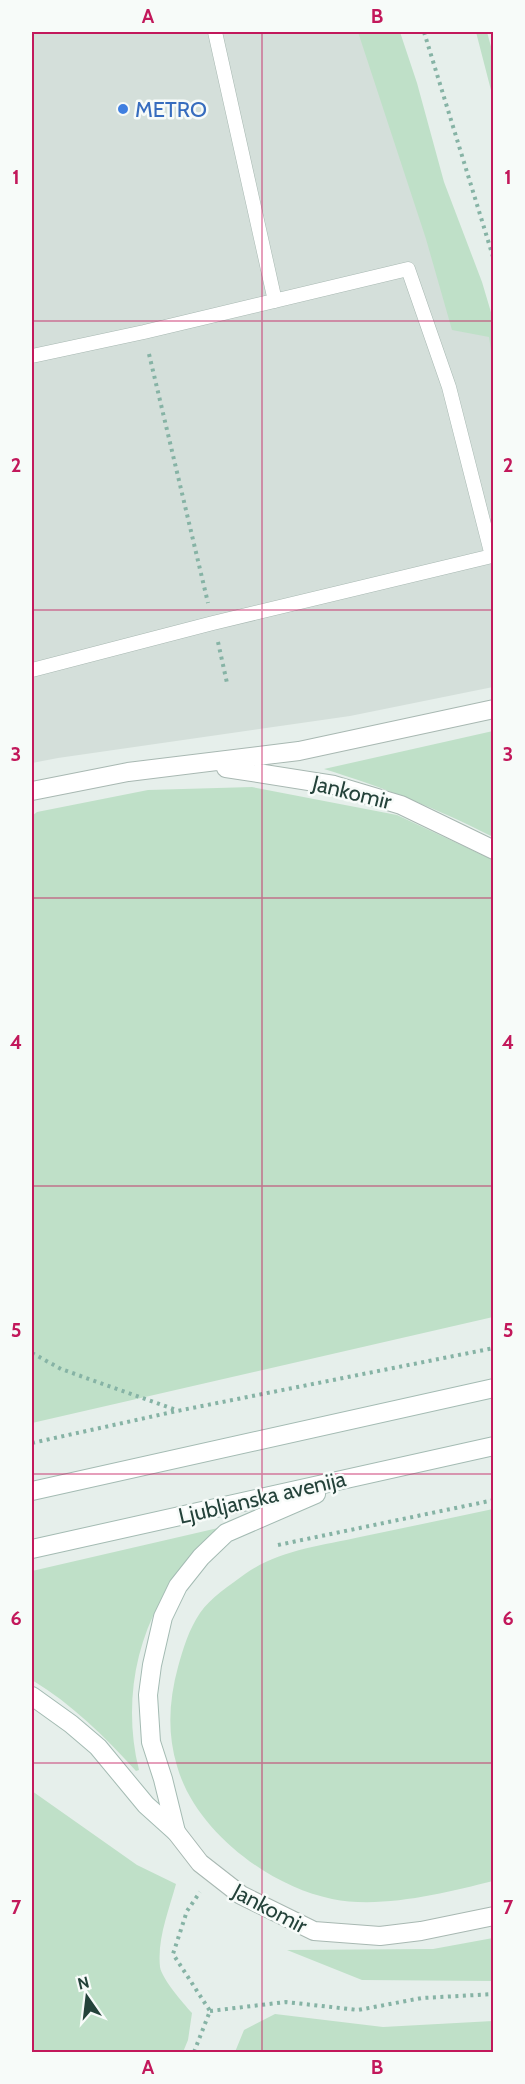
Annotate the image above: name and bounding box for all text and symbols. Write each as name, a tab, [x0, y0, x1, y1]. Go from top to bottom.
text: A	[142, 4, 155, 28]
text: B	[371, 4, 383, 28]
place label: METRO	[135, 96, 207, 123]
marker: METRO	[116, 102, 130, 116]
text: 1	[12, 165, 20, 189]
text: 1	[504, 165, 512, 189]
text: 2	[11, 453, 21, 477]
text: 2	[503, 453, 513, 477]
text: 3	[11, 742, 21, 766]
text: 3	[503, 742, 513, 766]
street label: Jankomir	[309, 769, 394, 815]
text: 4	[10, 1030, 22, 1054]
text: 4	[502, 1030, 514, 1054]
text: 5	[11, 1318, 21, 1342]
text: 5	[503, 1318, 513, 1342]
street label: Ljubljanska avenija	[176, 1465, 349, 1530]
text: 6	[10, 1606, 22, 1630]
text: 6	[502, 1606, 514, 1630]
street label: Jankomir	[227, 1877, 312, 1939]
text: 7	[11, 1895, 22, 1919]
text: 7	[503, 1895, 514, 1919]
north arrow	[57, 1967, 117, 2027]
text: N	[76, 1972, 91, 1994]
text: A	[142, 2055, 155, 2079]
text: B	[371, 2055, 383, 2079]

